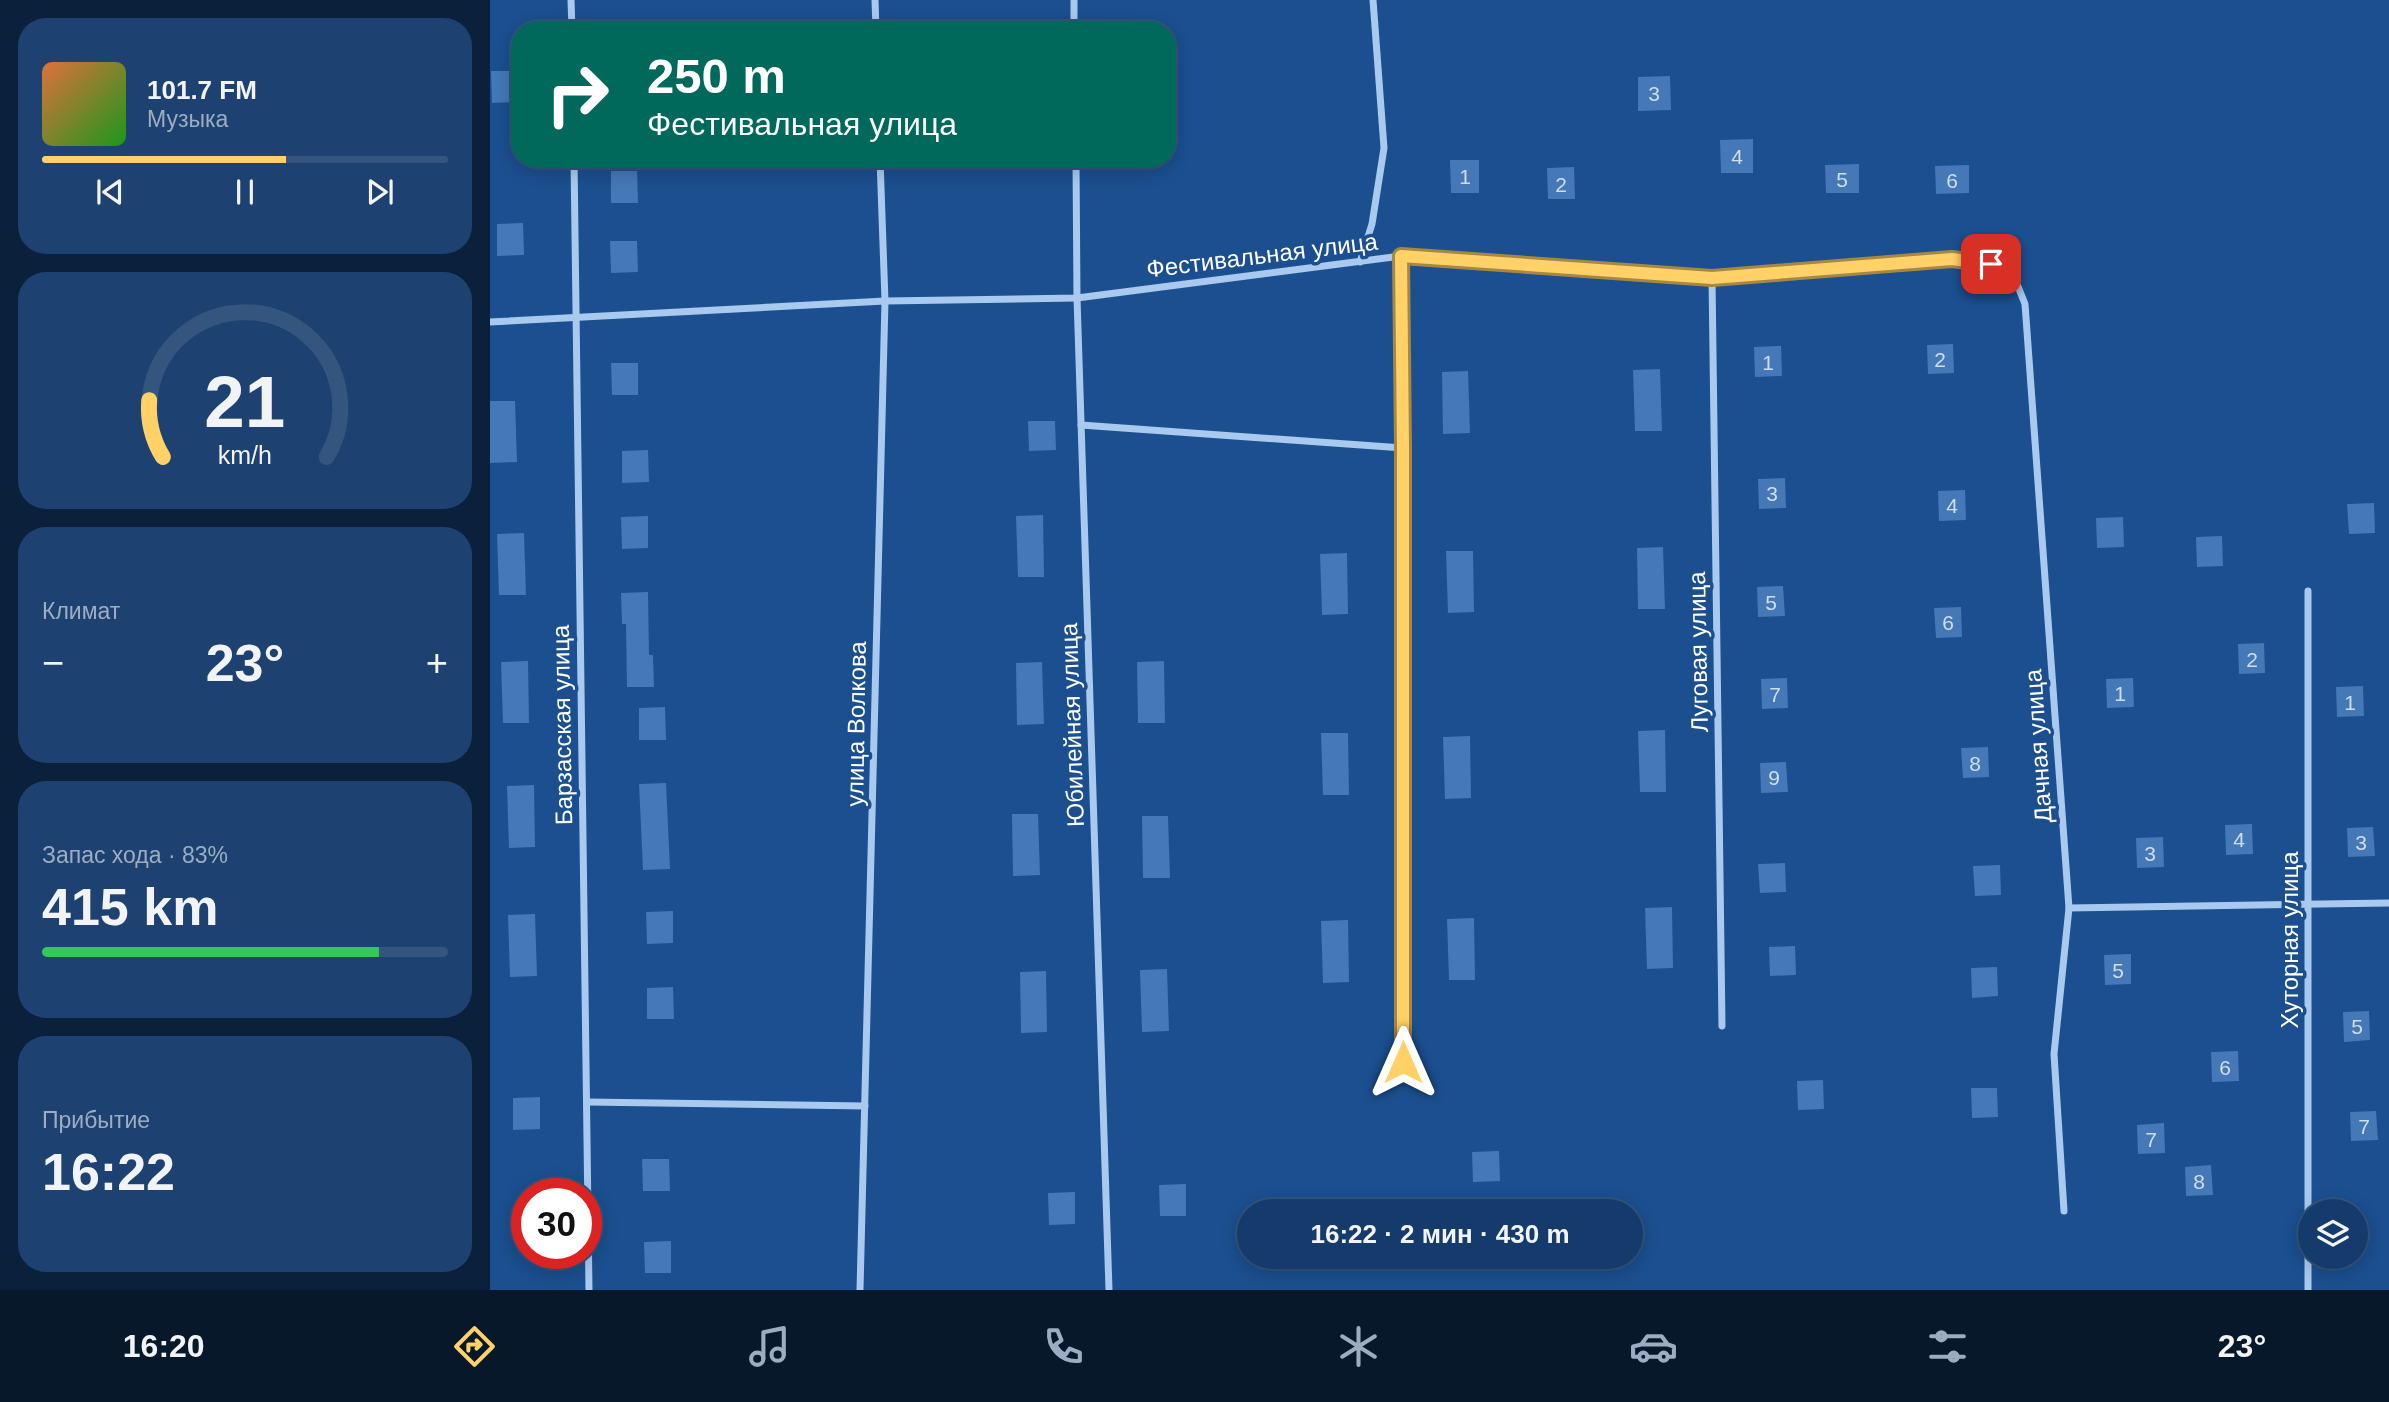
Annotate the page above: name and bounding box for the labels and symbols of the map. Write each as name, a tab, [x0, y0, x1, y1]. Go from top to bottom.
house number: 3	[1648, 82, 1660, 105]
house number: 4	[1731, 145, 1743, 168]
house number: 1	[1459, 165, 1471, 188]
house number: 5	[1836, 168, 1848, 191]
house number: 6	[1946, 169, 1958, 192]
house number: 2	[1555, 173, 1567, 196]
street label: Фестивальная улица	[1145, 227, 1380, 283]
pin	[1961, 234, 2021, 294]
house number: 2	[1934, 348, 1946, 371]
house number: 1	[1762, 351, 1774, 374]
house number: 3	[1766, 482, 1778, 505]
house number: 4	[1946, 494, 1958, 517]
street label: Луговая улица	[1683, 571, 1713, 733]
house number: 5	[1765, 591, 1777, 614]
house number: 6	[1942, 611, 1954, 634]
street label: Юбилейная улица	[1055, 622, 1089, 828]
street label: Барзасская улица	[547, 624, 577, 825]
street label: улица Волкова	[841, 640, 871, 807]
house number: 2	[2246, 648, 2258, 671]
street label: Дачная улица	[2019, 668, 2057, 824]
house number: 1	[2114, 682, 2126, 705]
house number: 7	[1769, 683, 1781, 706]
house number: 1	[2344, 691, 2356, 714]
house number: 8	[1969, 752, 1981, 775]
house number: 9	[1768, 766, 1780, 789]
house number: 4	[2233, 828, 2245, 851]
house number: 3	[2355, 831, 2367, 854]
house number: 3	[2144, 842, 2156, 865]
street label: Хуторная улица	[2276, 851, 2303, 1029]
house number: 5	[2112, 959, 2124, 982]
house number: 5	[2351, 1015, 2363, 1038]
position arrow	[1366, 1025, 1440, 1099]
house number: 6	[2219, 1056, 2231, 1079]
house number: 7	[2358, 1115, 2370, 1138]
house number: 7	[2145, 1128, 2157, 1151]
house number: 8	[2193, 1170, 2205, 1193]
speed limit sign: 30	[511, 1178, 602, 1269]

